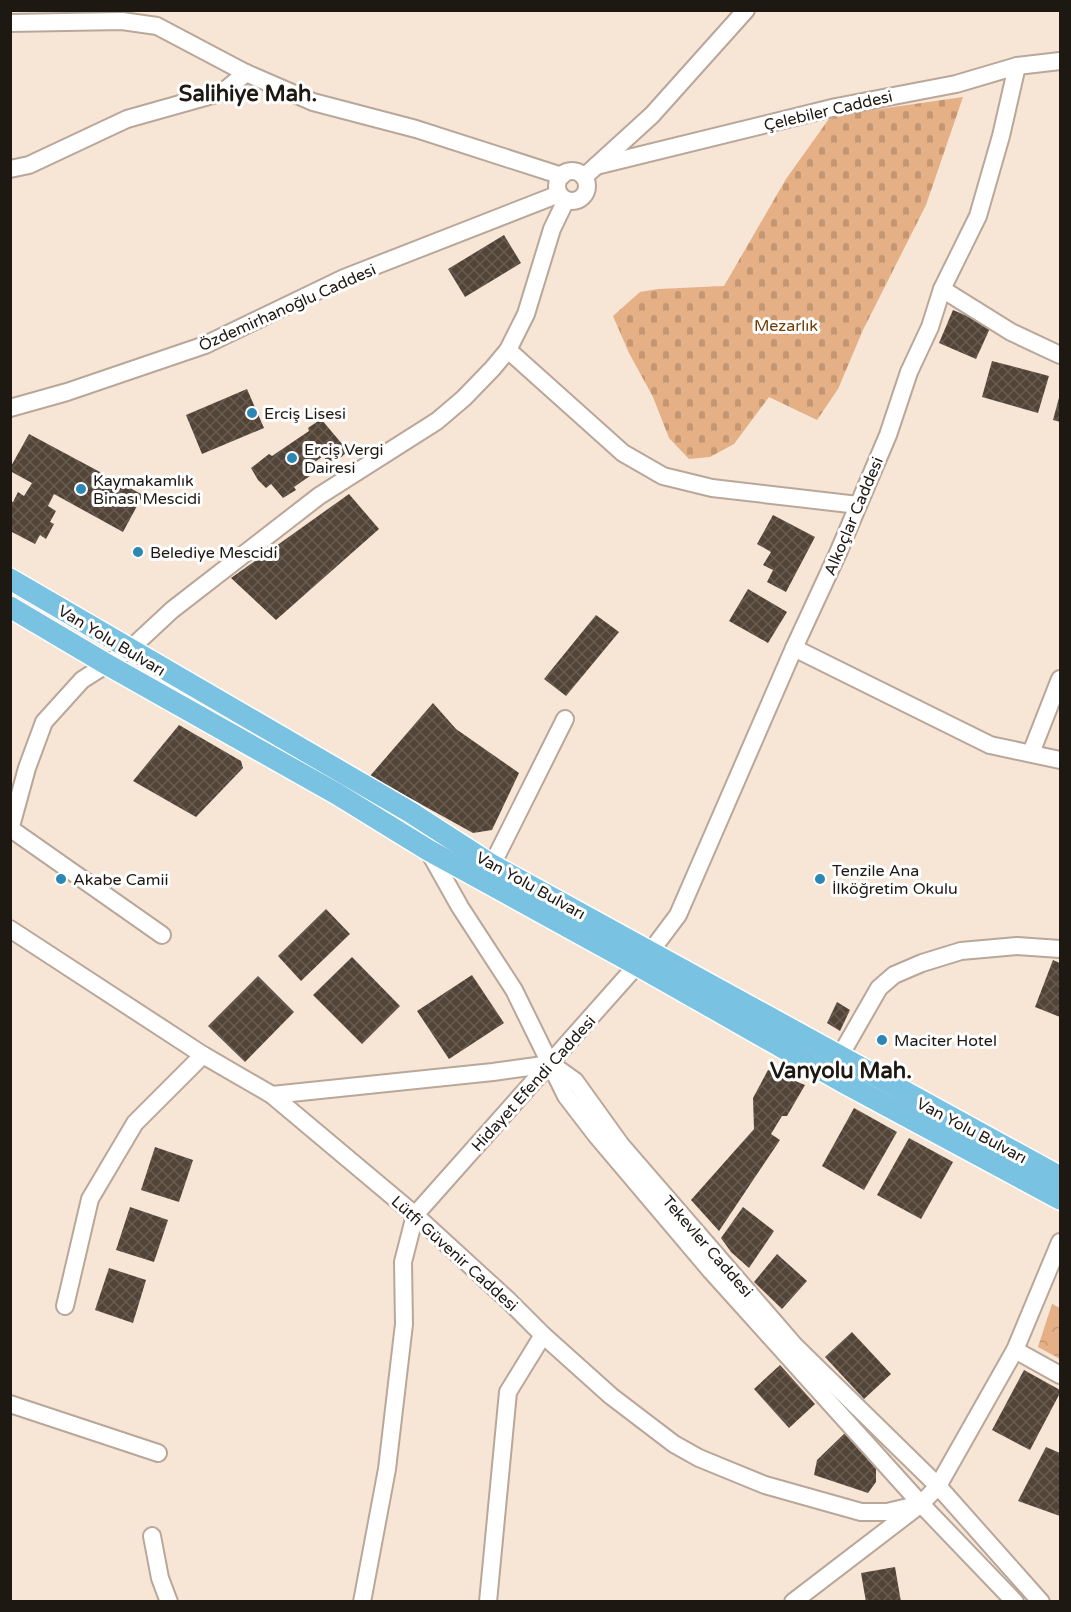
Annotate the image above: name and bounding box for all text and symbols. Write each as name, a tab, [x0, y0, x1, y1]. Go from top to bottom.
district label: Salihiye Mah.	[179, 81, 317, 107]
street label: Çelebiler Caddesi	[762, 86, 894, 135]
street label: Özdemirhanoğlu Caddesi	[196, 260, 379, 356]
park label: Mezarlık	[754, 316, 818, 336]
place label: Erciş Lisesi	[264, 404, 346, 424]
marker: Erciş Lisesi	[245, 406, 259, 420]
place label: Erciş Vergi Dairesi	[304, 440, 384, 478]
marker: Erciş Vergi Dairesi	[285, 451, 299, 465]
street label: Alkoçlar Caddesi	[820, 454, 888, 579]
place label: Kaymakamlık Binası Mescidi	[93, 471, 201, 509]
marker: Kaymakamlık Binası Mescidi	[74, 482, 88, 496]
place label: Belediye Mescidi	[150, 543, 277, 563]
marker: Belediye Mescidi	[131, 545, 145, 559]
street label: Van Yolu Bulvarı	[54, 601, 169, 681]
street label: Van Yolu Bulvarı	[472, 848, 589, 924]
place label: Tenzile Ana İlköğretim Okulu	[832, 861, 958, 899]
place label: Akabe Camii	[73, 870, 168, 890]
marker: Akabe Camii	[54, 872, 68, 886]
marker: Tenzile Ana İlköğretim Okulu	[813, 872, 827, 886]
street label: Hidayet Efendi Caddesi	[467, 1011, 600, 1156]
place label: Maciter Hotel	[894, 1031, 997, 1051]
marker: Maciter Hotel	[875, 1033, 889, 1047]
district label: Vanyolu Mah.	[770, 1058, 912, 1084]
street label: Van Yolu Bulvarı	[913, 1093, 1030, 1168]
street label: Lütfi Güvenir Caddesi	[387, 1192, 522, 1316]
street label: Tekevler Caddesi	[658, 1192, 757, 1302]

